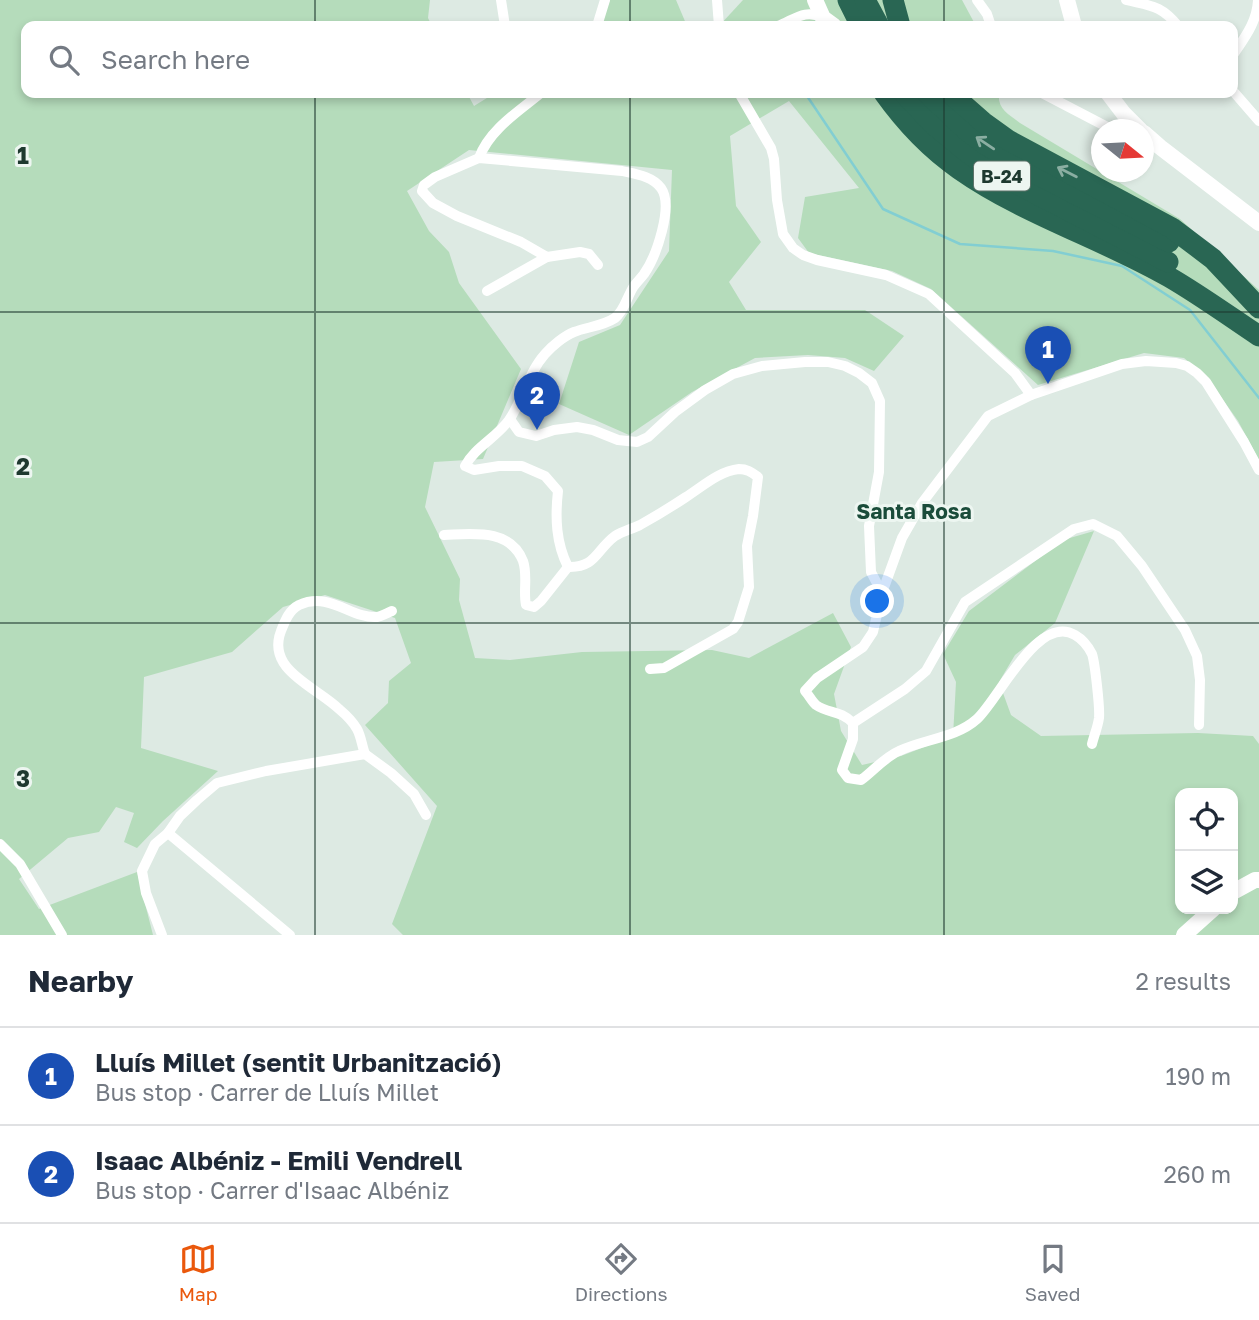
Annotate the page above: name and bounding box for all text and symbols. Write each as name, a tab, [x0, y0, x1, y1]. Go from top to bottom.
search box	[21, 21, 1238, 98]
icon: search	[45, 41, 83, 79]
text: Search here	[101, 44, 250, 75]
north arrow	[1091, 119, 1154, 182]
one-way arrow	[976, 136, 995, 150]
text: 1	[17, 141, 29, 169]
road number: B-24	[974, 162, 1030, 190]
one-way arrow	[1057, 165, 1078, 178]
pin: 1	[1025, 326, 1071, 384]
pin: 2	[514, 372, 560, 430]
text: 2	[16, 452, 30, 480]
district label: Santa Rosa	[856, 498, 972, 524]
your location	[860, 584, 894, 618]
text: 3	[16, 764, 30, 792]
map controls	[1175, 788, 1238, 914]
button: locate	[1175, 788, 1238, 851]
button: layers	[1175, 851, 1238, 914]
text: Nearby	[28, 963, 133, 999]
text: 2 results	[1135, 967, 1231, 995]
text: Lluís Millet (sentit Urbanització)	[95, 1047, 502, 1078]
text: 1	[45, 1062, 57, 1090]
text: 190 m	[1166, 1062, 1231, 1090]
text: Bus stop · Carrer de Lluís Millet	[95, 1078, 439, 1106]
text: Isaac Albéniz - Emili Vendrell	[95, 1145, 462, 1176]
text: 2	[44, 1160, 58, 1188]
text: 260 m	[1163, 1160, 1231, 1188]
text: Bus stop · Carrer d'Isaac Albéniz	[95, 1176, 449, 1204]
tab: Map	[179, 1240, 217, 1305]
tab: Directions	[575, 1240, 668, 1305]
tab: Saved	[1025, 1240, 1080, 1305]

